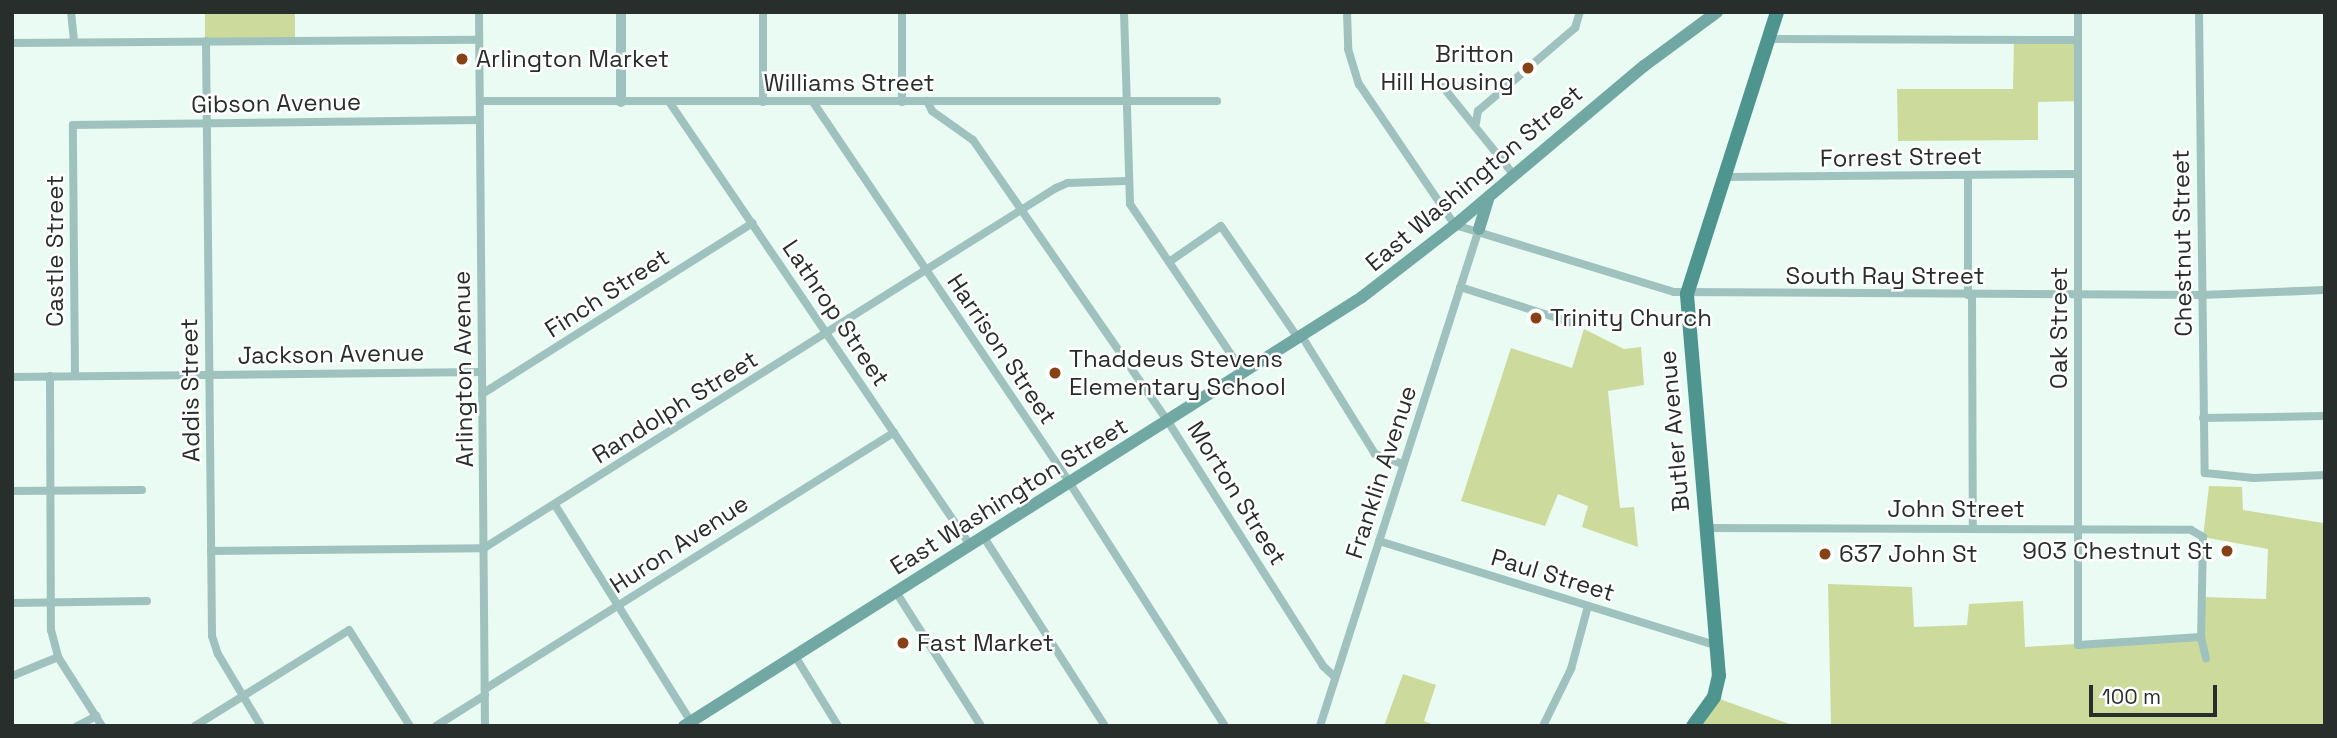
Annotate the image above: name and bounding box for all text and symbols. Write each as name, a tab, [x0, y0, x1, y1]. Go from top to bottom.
place label: Britton Hill Housing	[1381, 40, 1514, 96]
place label: Arlington Market	[476, 45, 669, 73]
marker: Arlington Market	[454, 51, 470, 67]
marker: Britton Hill Housing	[1520, 60, 1536, 76]
street label: Williams Street	[763, 69, 935, 97]
street label: East Washington Street	[1360, 79, 1588, 277]
street label: Gibson Avenue	[191, 87, 361, 119]
street label: Forrest Street	[1820, 141, 1982, 173]
street label: Chestnut Street	[2166, 149, 2198, 337]
street label: Castle Street	[41, 175, 69, 327]
street label: Lathrop Street	[776, 234, 896, 392]
street label: Finch Street	[540, 242, 674, 344]
street label: South Ray Street	[1785, 262, 1985, 290]
street label: Oak Street	[2045, 267, 2073, 389]
street label: Harrison Street	[941, 268, 1063, 430]
street label: Arlington Avenue	[447, 270, 479, 468]
place label: Trinity Church	[1550, 304, 1712, 332]
marker: Trinity Church	[1528, 310, 1544, 326]
street label: Addis Street	[174, 318, 206, 462]
street label: Jackson Avenue	[237, 338, 425, 370]
street label: Randolph Street	[587, 345, 763, 469]
place label: Thaddeus Stevens Elementary School	[1069, 345, 1286, 401]
street label: Butler Avenue	[1653, 349, 1695, 513]
marker: Thaddeus Stevens Elementary School	[1047, 365, 1063, 381]
street label: Franklin Avenue	[1339, 382, 1423, 562]
street label: East Washington Street	[885, 411, 1133, 581]
street label: Morton Street	[1181, 416, 1293, 570]
street label: Huron Avenue	[604, 488, 754, 600]
street label: John Street	[1887, 495, 2025, 523]
place label: 903 Chestnut St	[2022, 537, 2213, 565]
place label: 637 John St	[1839, 540, 1978, 568]
street label: Paul Street	[1488, 543, 1618, 607]
marker: 903 Chestnut St	[2219, 543, 2235, 559]
marker: 637 John St	[1817, 546, 1833, 562]
place label: Fast Market	[917, 629, 1054, 657]
marker: Fast Market	[895, 635, 911, 651]
scale bar	[2092, 672, 2220, 716]
text: 100 m	[2102, 683, 2161, 710]

